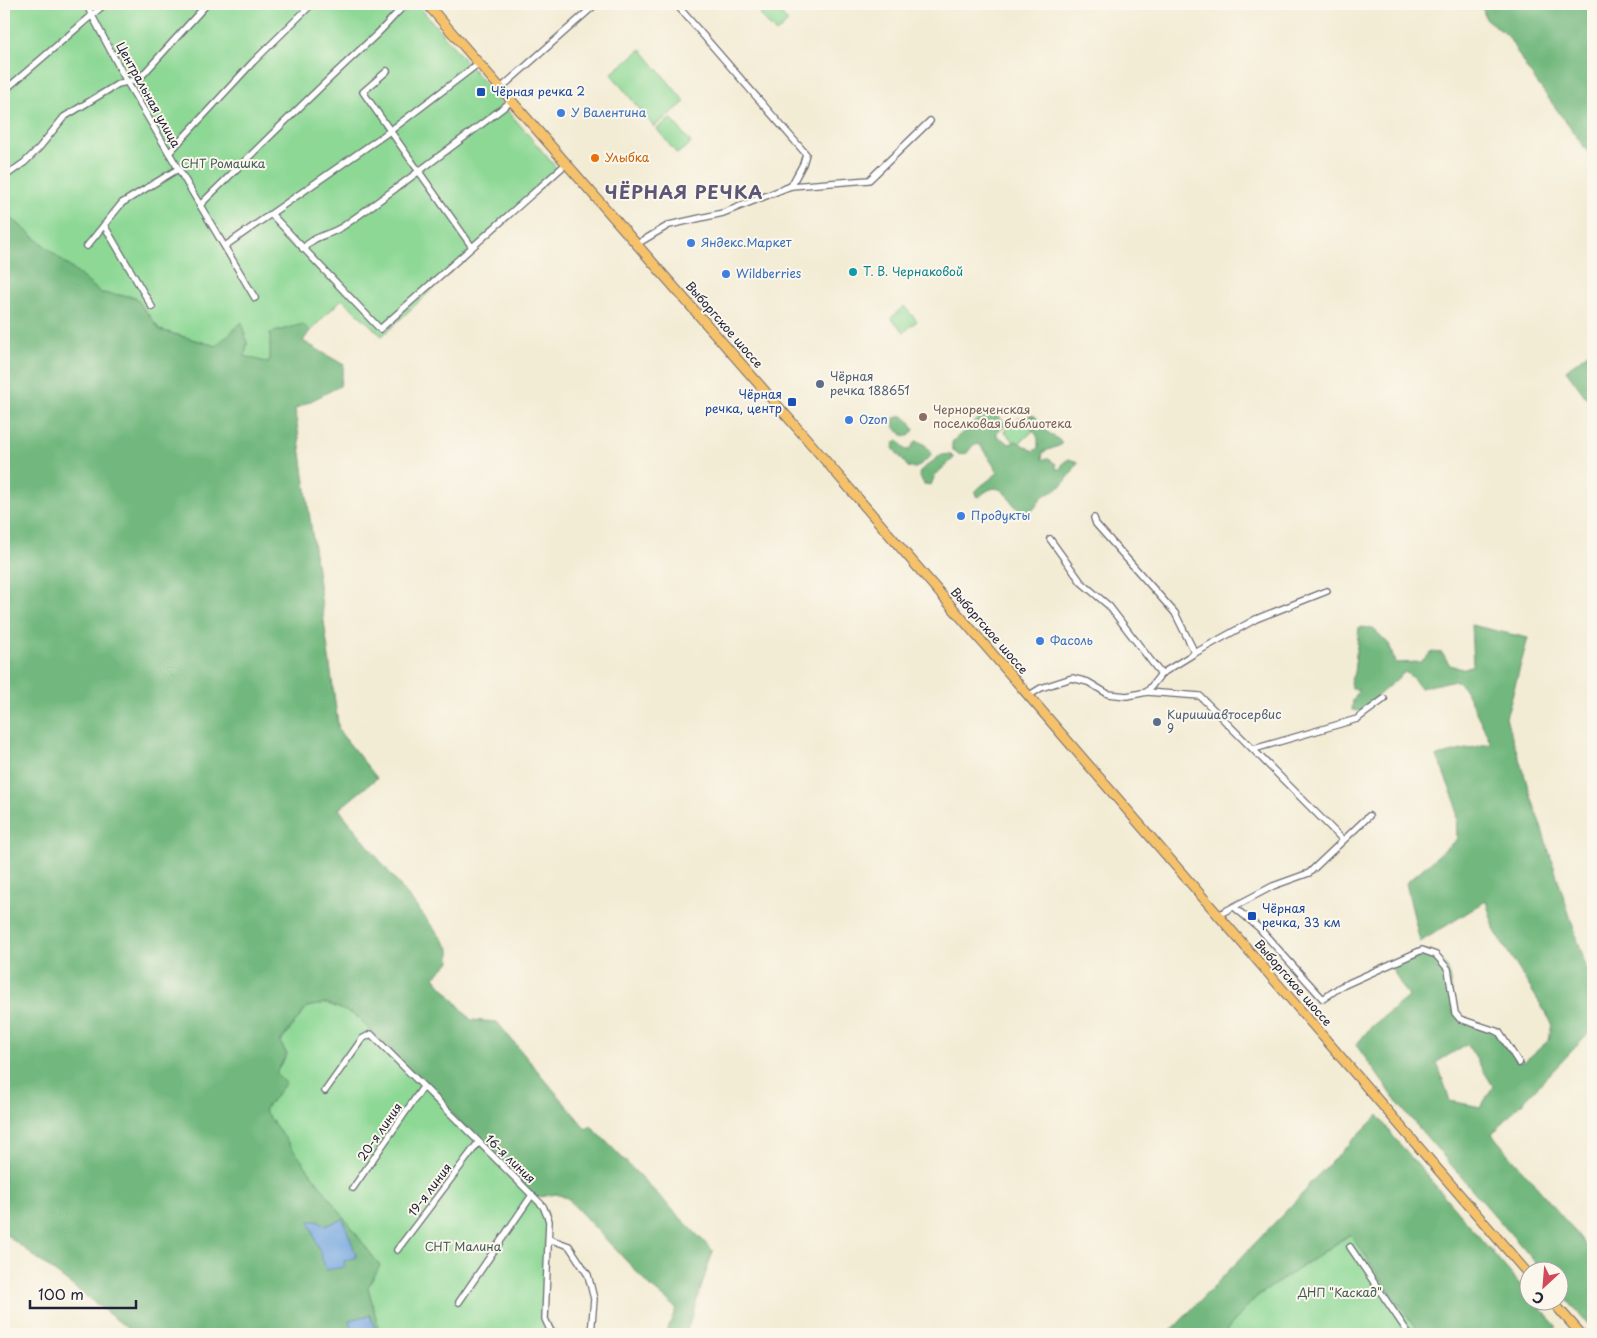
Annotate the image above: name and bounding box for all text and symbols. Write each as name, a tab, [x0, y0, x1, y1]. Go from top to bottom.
street label: Центральная улица	[112, 38, 186, 151]
place label: Чёрная речка 2	[491, 82, 585, 100]
marker: Чёрная речка 2	[475, 86, 487, 98]
place label: У Валентина	[571, 103, 647, 121]
marker: У Валентина	[555, 107, 567, 119]
place label: Улыбка	[605, 148, 650, 166]
marker: Улыбка	[589, 152, 601, 164]
park label: СНТ Ромашка	[181, 154, 266, 172]
district label: ЧЁРНАЯ РЕЧКА	[604, 178, 764, 205]
place label: Яндекс.Маркет	[701, 233, 792, 251]
marker: Яндекс.Маркет	[685, 237, 697, 249]
place label: Т. В. Чернаковой	[863, 262, 963, 280]
place label: Wildberries	[736, 264, 802, 282]
marker: Т. В. Чернаковой	[847, 266, 859, 278]
marker: Wildberries	[720, 268, 732, 280]
street label: Выборгское шоссе	[682, 277, 768, 372]
place label: Чёрная речка 188651	[830, 367, 910, 399]
marker: Чёрная речка 188651	[814, 378, 826, 390]
place label: Чёрная речка, центр	[705, 385, 782, 417]
marker: Чёрная речка, центр	[786, 396, 798, 408]
place label: Чернореченская поселковая библиотека	[933, 400, 1072, 432]
place label: Ozon	[859, 410, 888, 428]
marker: Чернореченская поселковая библиотека	[917, 411, 929, 423]
marker: Ozon	[843, 414, 855, 426]
place label: Продукты	[971, 506, 1030, 524]
marker: Продукты	[955, 510, 967, 522]
street label: Выборгское шоссе	[947, 583, 1033, 678]
place label: Фасоль	[1050, 631, 1093, 649]
marker: Фасоль	[1034, 635, 1046, 647]
place label: Киришиавтосервис 9	[1167, 705, 1281, 737]
marker: Киришиавтосервис 9	[1151, 716, 1163, 728]
place label: Чёрная речка, 33 км	[1262, 899, 1341, 931]
marker: Чёрная речка, 33 км	[1246, 910, 1258, 922]
street label: Выборгское шоссе	[1251, 935, 1337, 1030]
street label: 20-я линия	[352, 1099, 406, 1164]
street label: 16-я линия	[481, 1130, 540, 1187]
street label: 19-я линия	[403, 1159, 455, 1220]
park label: СНТ Малина	[425, 1237, 502, 1255]
north arrow	[1520, 1260, 1570, 1310]
scale bar	[30, 1278, 136, 1310]
text: 100 m	[38, 1282, 84, 1305]
park label: ДНП "Каскад"	[1297, 1283, 1382, 1301]
text: С	[1529, 1286, 1547, 1310]

